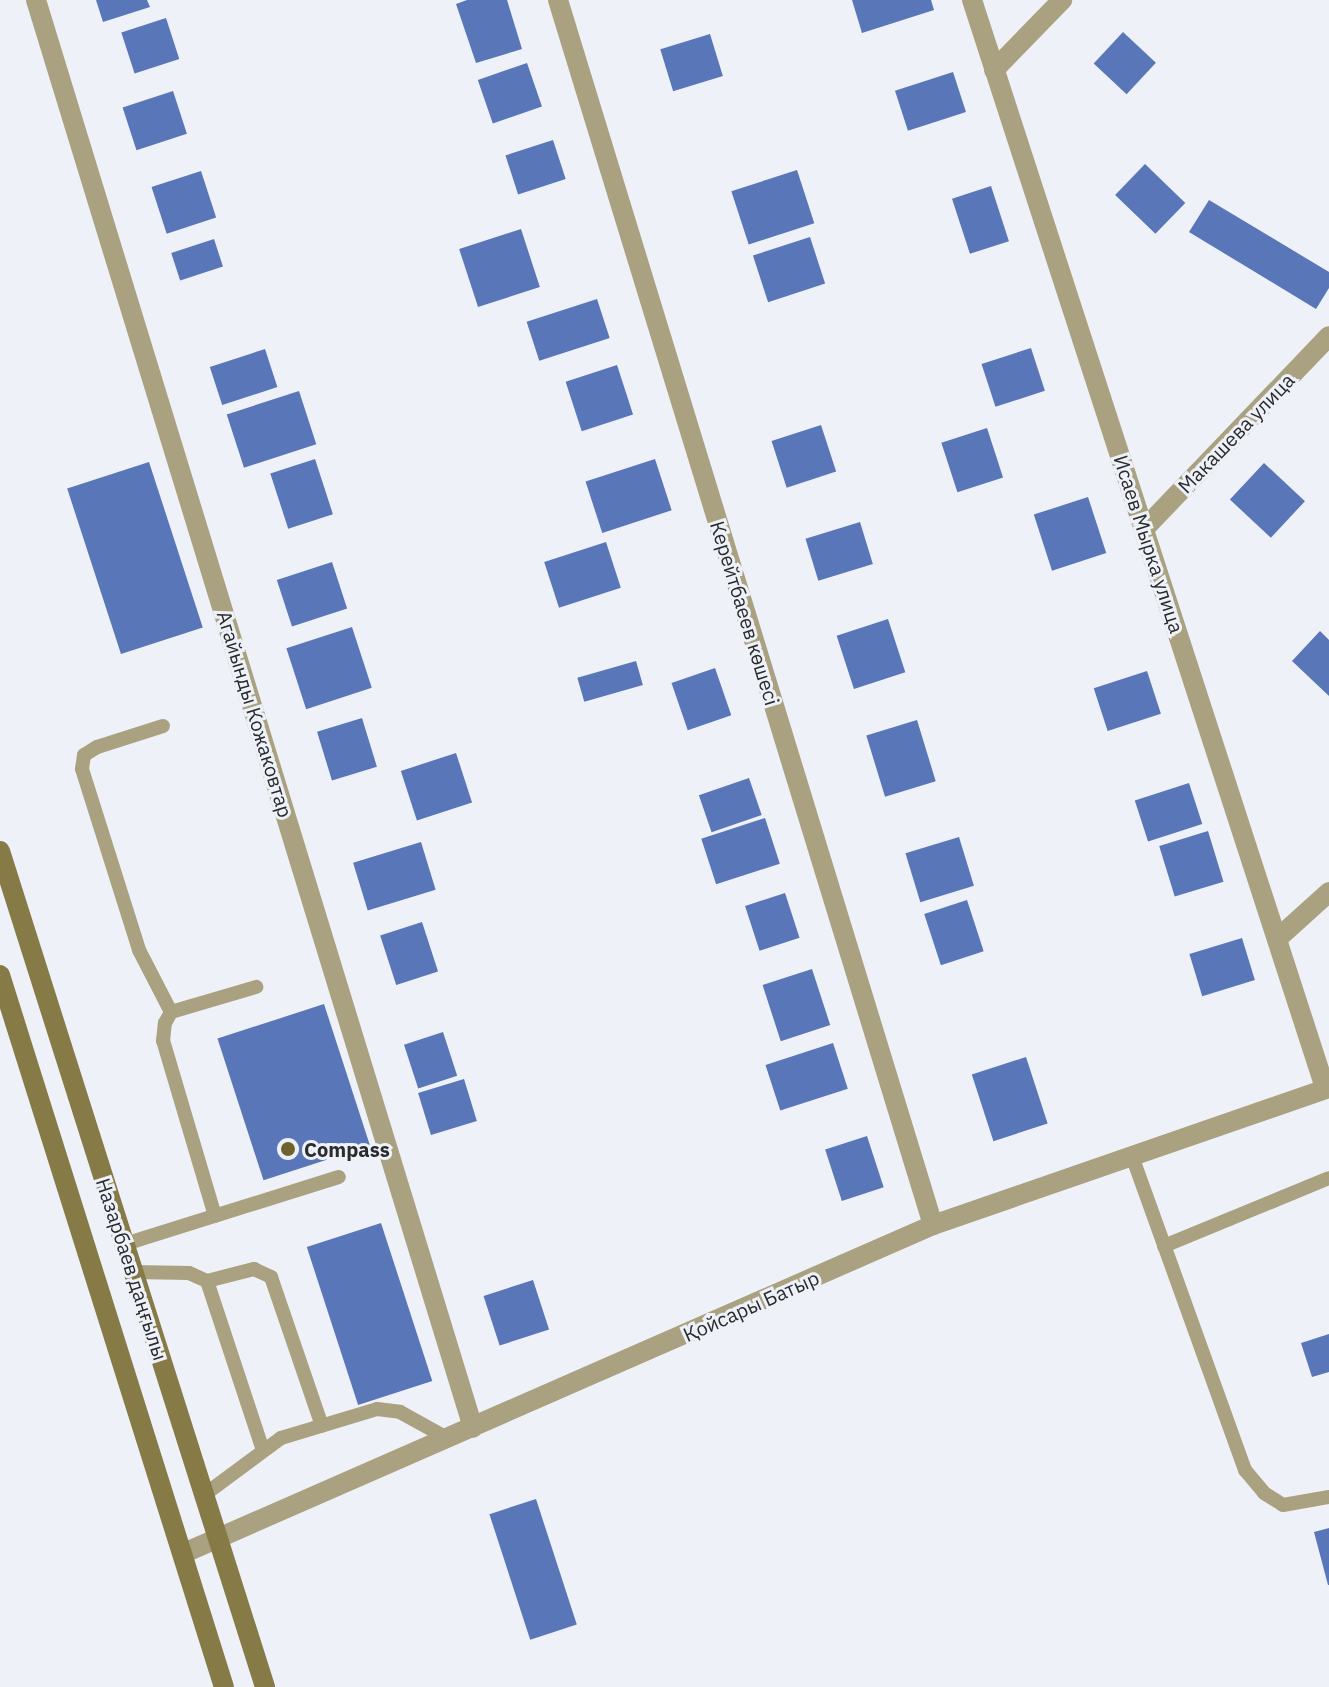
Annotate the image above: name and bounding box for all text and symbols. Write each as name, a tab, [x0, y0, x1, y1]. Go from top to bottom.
street label: Макашева улица	[1173, 368, 1299, 498]
street label: Исаев Мырка улица	[1109, 452, 1189, 636]
street label: Керейтбаеев көшесі	[706, 518, 784, 708]
street label: Агайынды Кожаковтар	[212, 608, 298, 820]
place label: Compass	[304, 1137, 390, 1161]
marker: Compass	[279, 1140, 297, 1158]
street label: Назарбаев даңғылы	[91, 1175, 173, 1363]
street label: Қойсары Батыр	[679, 1265, 823, 1347]

